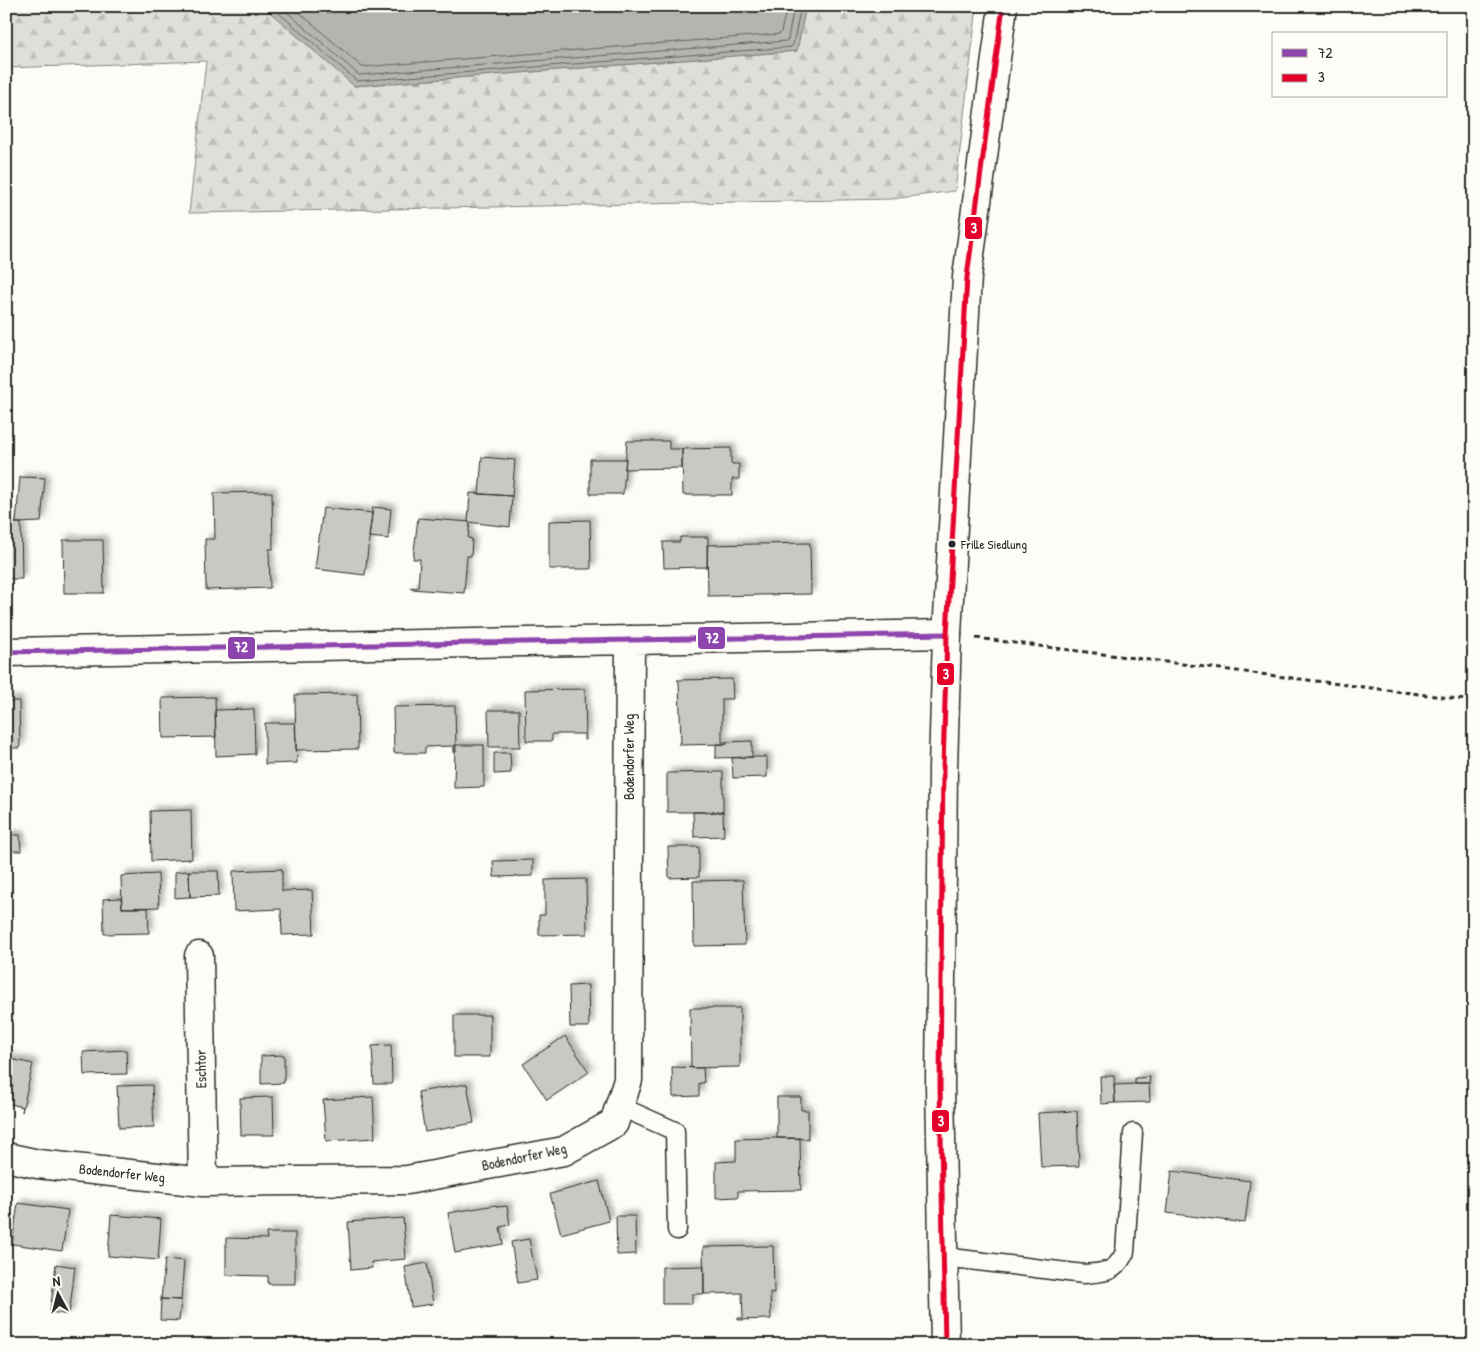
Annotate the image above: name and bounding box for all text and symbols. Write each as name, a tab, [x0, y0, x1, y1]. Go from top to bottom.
legend	[1272, 32, 1448, 98]
text: 72	[1318, 42, 1332, 63]
text: 3	[1318, 66, 1325, 87]
line badge: 3	[964, 216, 983, 240]
text: 3	[971, 218, 978, 237]
place label: Frille Siedlung	[960, 535, 1027, 553]
marker: Frille Siedlung	[947, 539, 957, 549]
line badge: 72	[697, 626, 726, 650]
text: 72	[704, 628, 719, 647]
line badge: 72	[227, 636, 256, 660]
text: 72	[233, 637, 248, 656]
line badge: 3	[936, 662, 955, 686]
text: 3	[943, 664, 950, 683]
street label: Bodendorfer Weg	[619, 714, 639, 800]
street label: Eschtor	[191, 1049, 210, 1089]
line badge: 3	[931, 1109, 950, 1133]
text: 3	[938, 1111, 945, 1130]
street label: Bodendorfer Weg	[480, 1138, 568, 1176]
street label: Bodendorfer Weg	[78, 1159, 166, 1187]
north arrow	[32, 1268, 82, 1318]
text: N	[51, 1271, 62, 1290]

